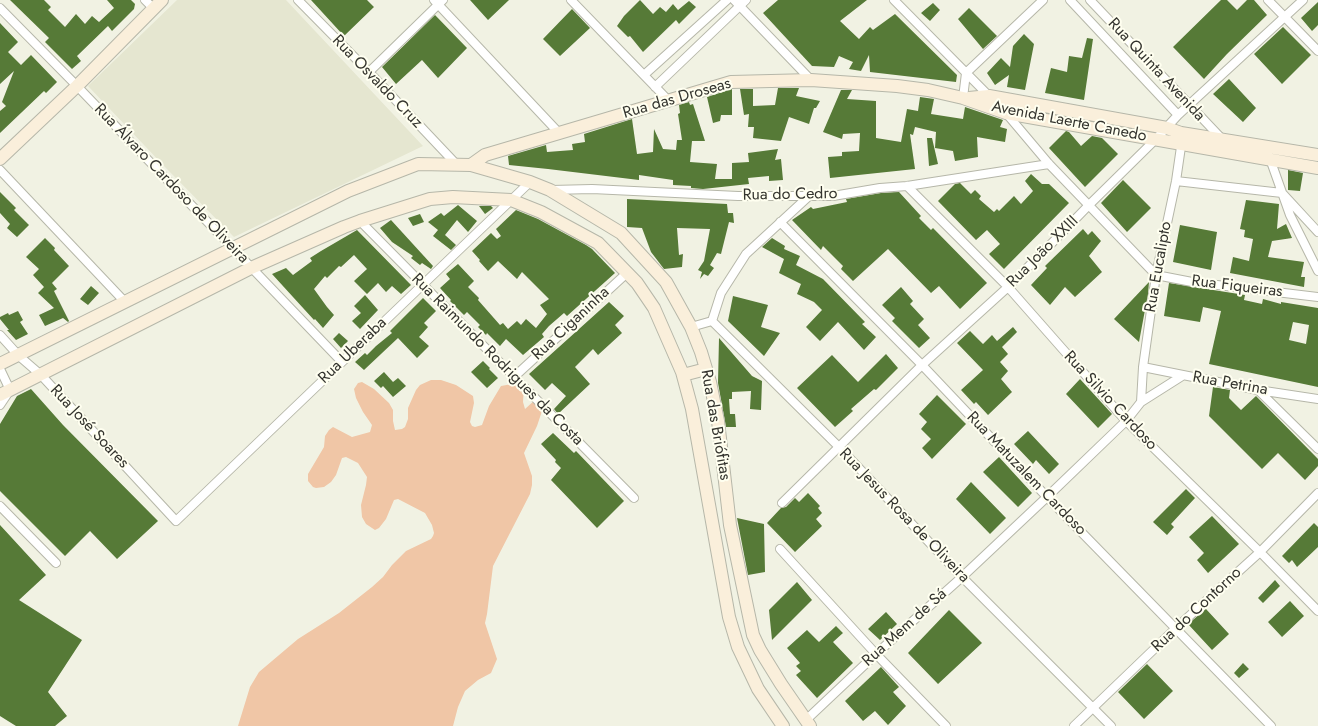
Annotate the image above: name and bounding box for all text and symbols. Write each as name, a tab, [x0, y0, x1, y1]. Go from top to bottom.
street label: Rua Quinta Avenida	[1103, 14, 1209, 126]
street label: Rua Osvaldo Cruz	[328, 31, 426, 133]
street label: Rua das Droseas	[621, 74, 733, 124]
street label: Avenida Laerte Canedo	[990, 98, 1148, 146]
street label: Rua Álvaro Cardoso de Oliveira	[90, 100, 252, 268]
street label: Rua do Cedro	[742, 185, 838, 205]
street label: Rua João XXIII	[1003, 212, 1083, 292]
street label: Rua Eucalipto	[1142, 220, 1176, 314]
street label: Rua Raimundo Rodrigues da Costa	[407, 270, 587, 450]
street label: Rua Fiqueiras	[1190, 272, 1284, 302]
street label: Rua Ciganinha	[528, 283, 614, 365]
street label: Rua Uberaba	[315, 314, 391, 388]
street label: Rua Silvio Cardoso	[1059, 348, 1161, 454]
street label: Rua das Briófitas	[696, 368, 734, 482]
street label: Rua Petrina	[1191, 368, 1269, 400]
street label: Rua José Soares	[45, 381, 133, 473]
street label: Rua Matuzalem Cardoso	[962, 408, 1090, 540]
street label: Rua Jesus Rosa de Oliveira	[835, 445, 973, 587]
street label: Rua do Contorno	[1148, 563, 1246, 657]
street label: Rua Mem de Sá	[859, 585, 951, 671]

